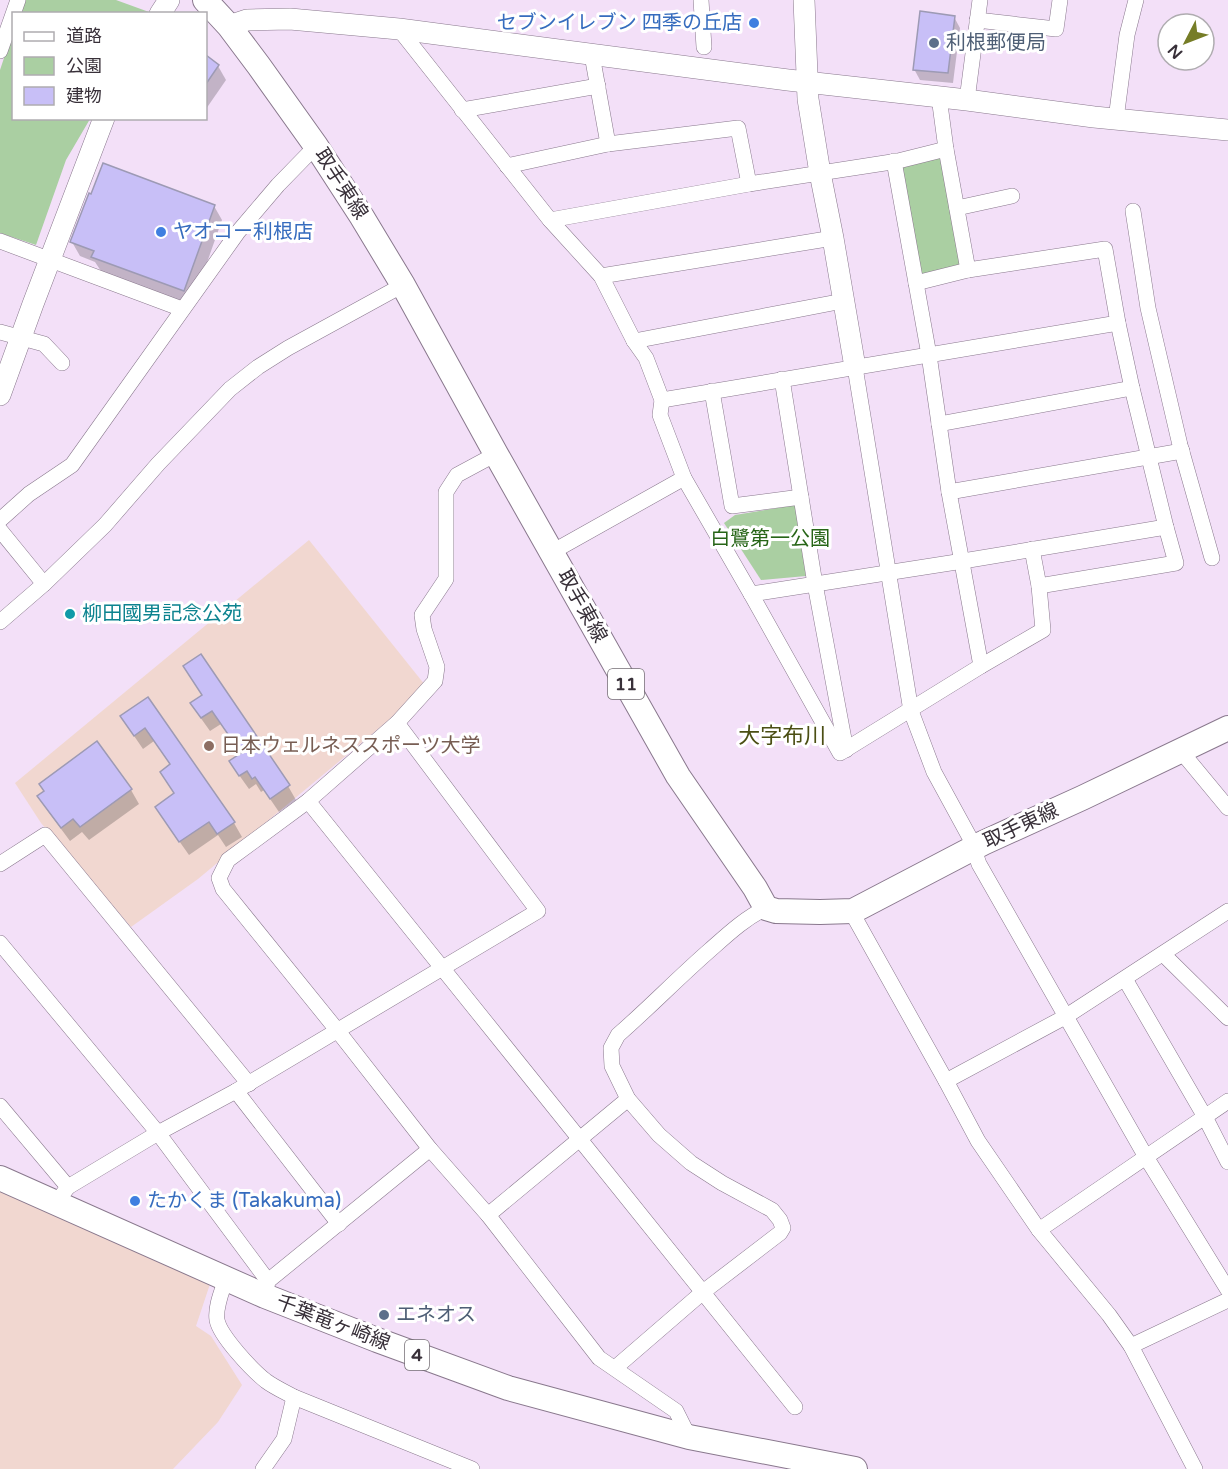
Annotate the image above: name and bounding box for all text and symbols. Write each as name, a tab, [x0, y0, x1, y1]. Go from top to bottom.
place label: セブンイレブン 四季の丘店	[497, 11, 742, 35]
legend	[12, 12, 207, 120]
north arrow	[1156, 12, 1216, 72]
marker: セブンイレブン 四季の丘店	[747, 16, 761, 30]
text: 道路	[66, 25, 102, 47]
place label: 利根郵便局	[946, 31, 1046, 55]
marker: 利根郵便局	[927, 36, 941, 50]
text: N	[1164, 40, 1187, 63]
text: 公園	[66, 55, 102, 77]
text: 建物	[66, 85, 102, 107]
street label: 取手東線	[309, 144, 373, 224]
place label: ヤオコー利根店	[173, 220, 313, 244]
marker: ヤオコー利根店	[154, 225, 168, 239]
park label: 白鷺第一公園	[710, 527, 830, 551]
street label: 取手東線	[552, 565, 612, 647]
place label: 柳田國男記念公苑	[82, 602, 242, 626]
marker: 柳田國男記念公苑	[63, 607, 77, 621]
road number: 11	[608, 669, 644, 699]
district label: 大字布川	[738, 723, 826, 749]
place label: 日本ウェルネススポーツ大学	[221, 734, 481, 758]
marker: 日本ウェルネススポーツ大学	[202, 739, 216, 753]
street label: 取手東線	[980, 798, 1062, 854]
place label: たかくま (Takakuma)	[147, 1189, 341, 1213]
marker: たかくま (Takakuma)	[128, 1194, 142, 1208]
street label: 千葉竜ヶ崎線	[273, 1290, 393, 1356]
place label: エネオス	[396, 1303, 476, 1327]
marker: エネオス	[377, 1308, 391, 1322]
road number: 4	[405, 1340, 429, 1370]

